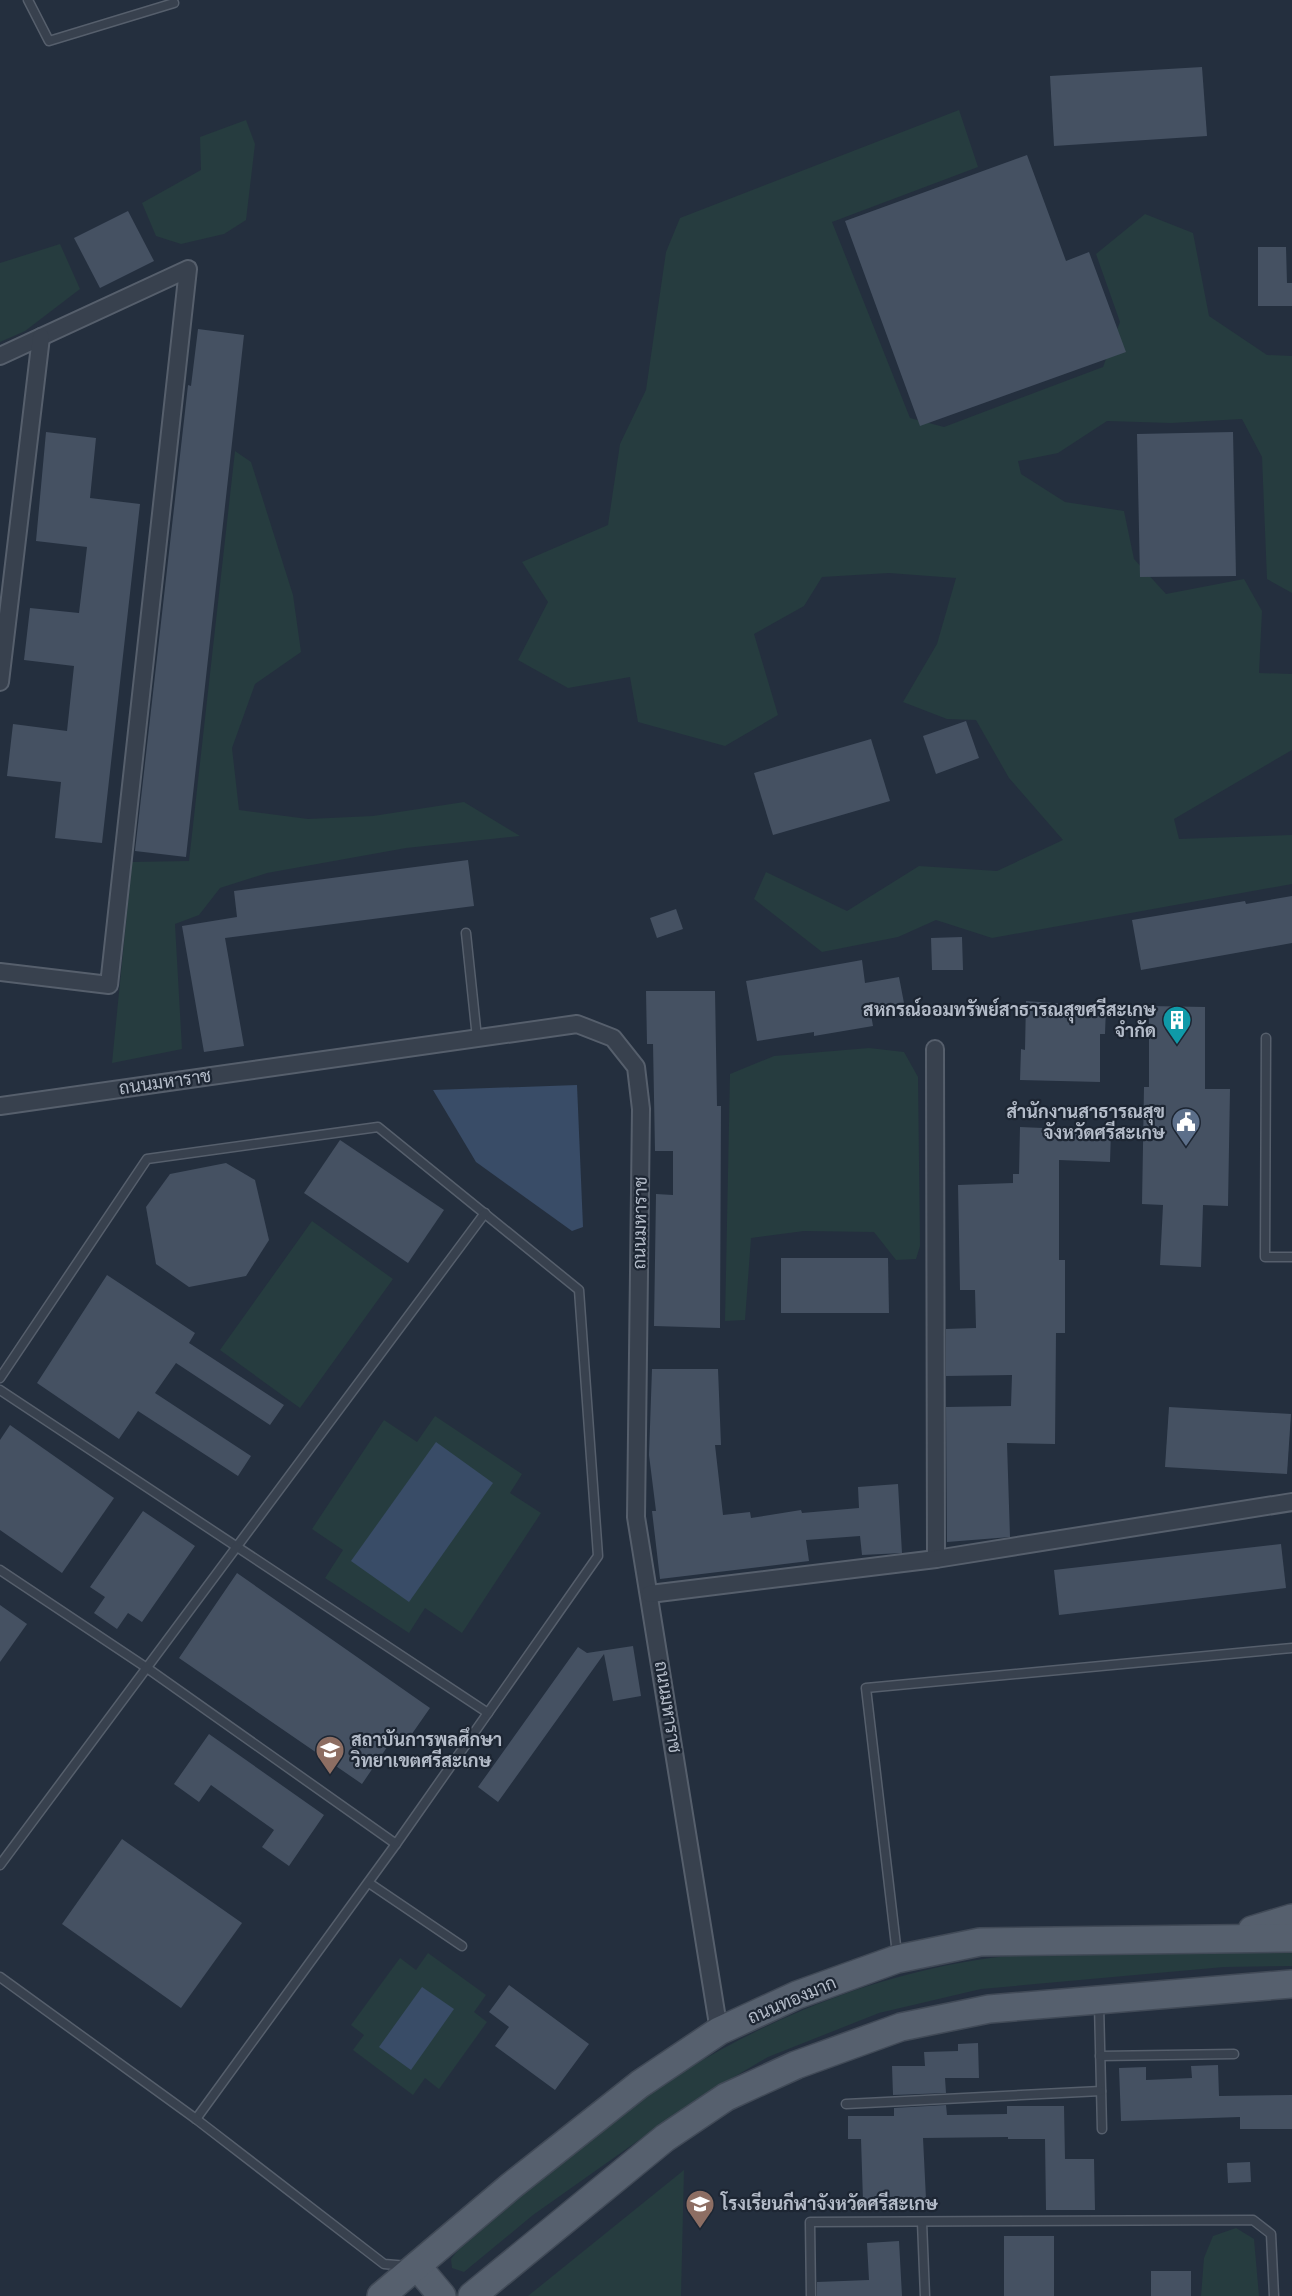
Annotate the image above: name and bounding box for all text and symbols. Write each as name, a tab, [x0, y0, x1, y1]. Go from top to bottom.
place label: สหกรณ์ออมทรัพย์สาธารณสุขศรีสะเกษ จำกัด	[863, 997, 1157, 1042]
building icon: สหกรณ์ออมทรัพย์สาธารณสุขศรีสะเกษ จำกัด	[1161, 1004, 1193, 1046]
street label: ถนนมหาราช	[117, 1064, 213, 1099]
place label: สำนักงานสาธารณสุข จังหวัดศรีสะเกษ	[1006, 1100, 1166, 1144]
public building icon: สำนักงานสาธารณสุข จังหวัดศรีสะเกษ	[1170, 1106, 1202, 1148]
street label: ถนนมหาราช	[627, 1176, 652, 1270]
street label: ถนนมหาราช	[650, 1659, 687, 1755]
place label: สถาบันการพลศึกษา วิทยาเขตศรีสะเกษ	[350, 1727, 502, 1772]
school or university icon: สถาบันการพลศึกษา วิทยาเขตศรีสะเกษ	[314, 1734, 346, 1776]
street label: ถนนทองมาก	[744, 1971, 840, 2029]
school or university icon: โรงเรียนกีฬาจังหวัดศรีสะเกษ	[684, 2188, 716, 2230]
place label: โรงเรียนกีฬาจังหวัดศรีสะเกษ	[720, 2191, 939, 2215]

